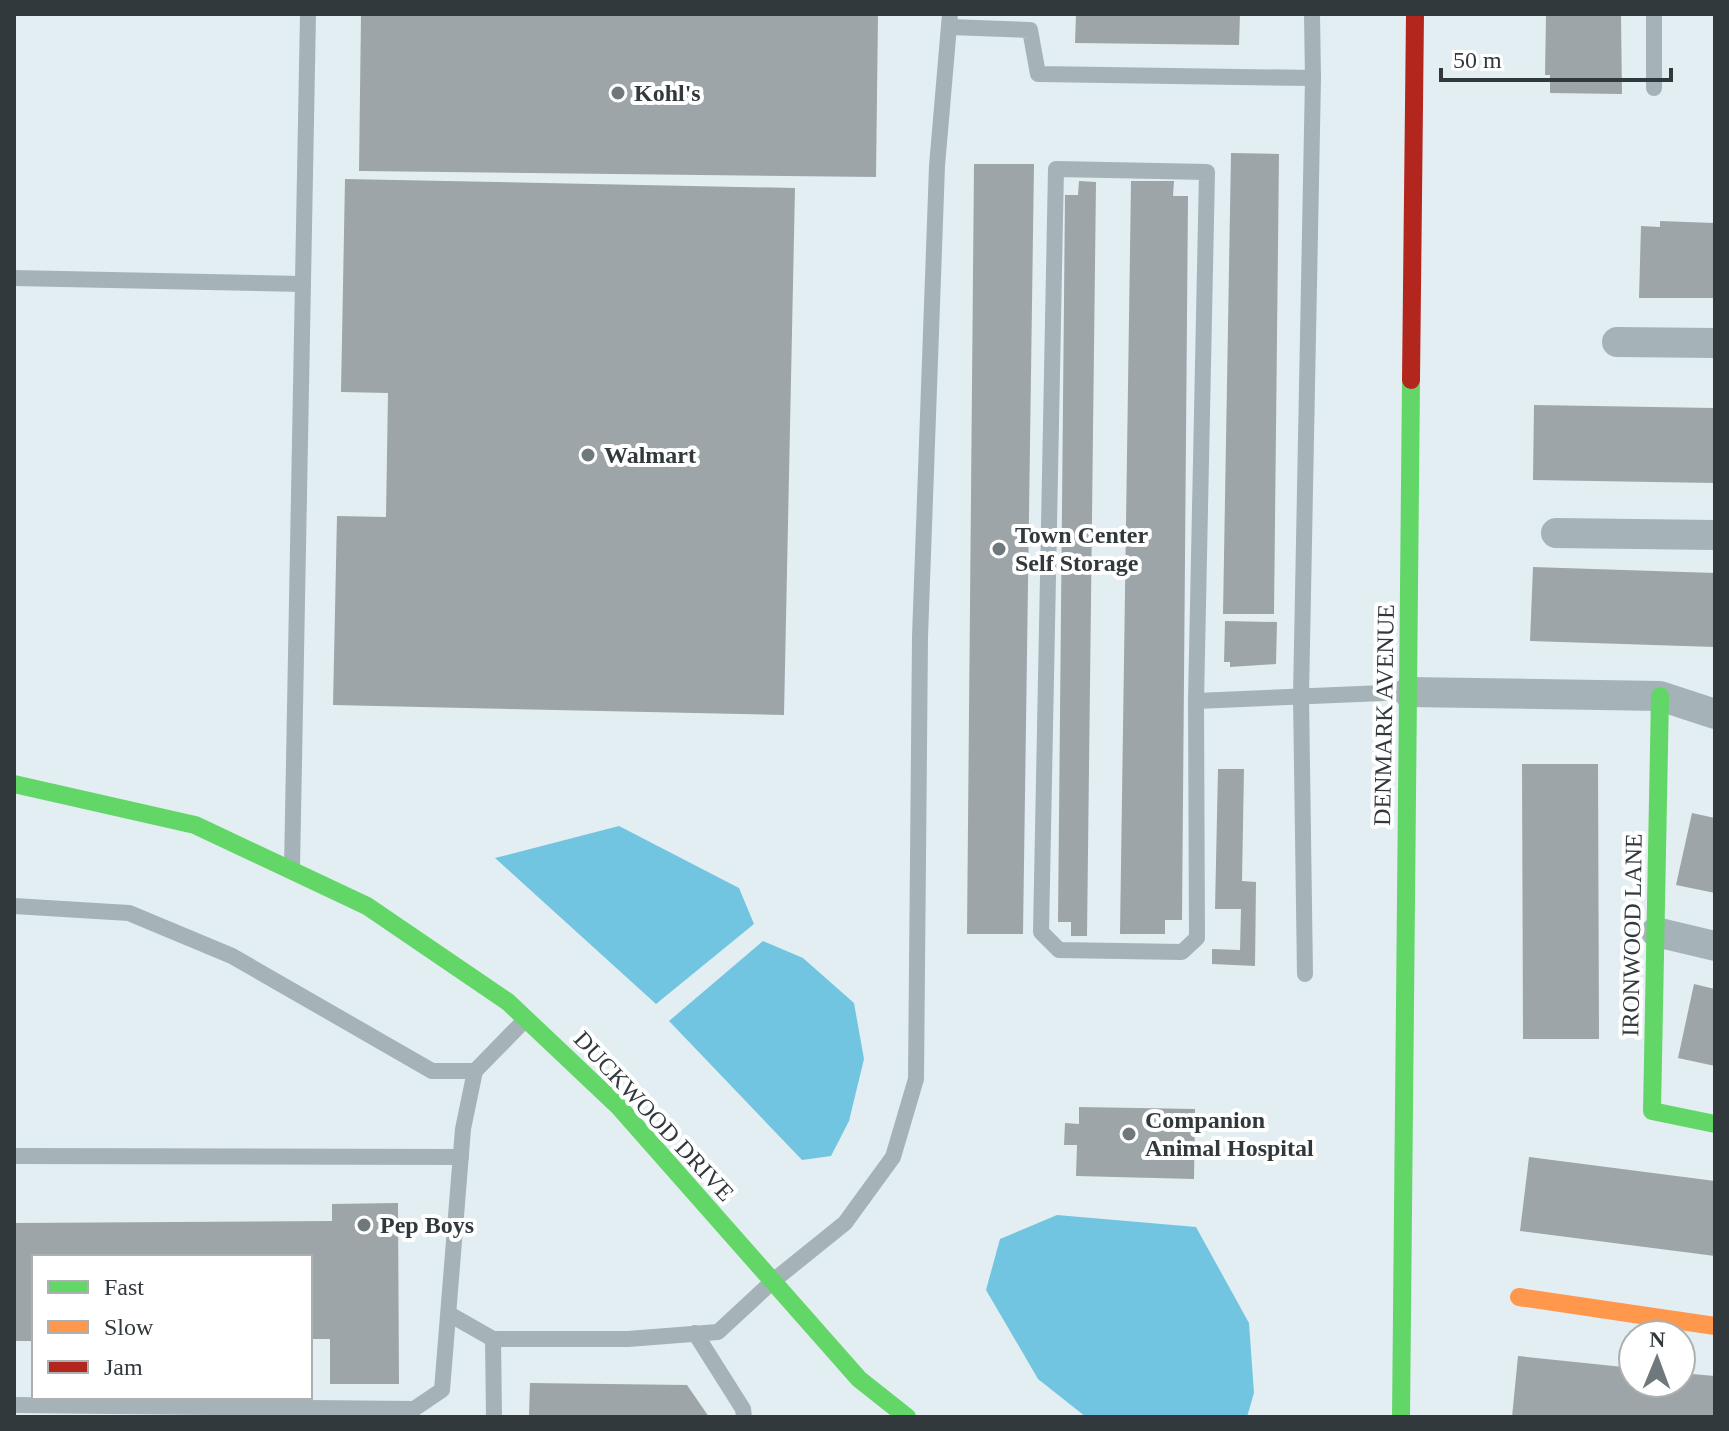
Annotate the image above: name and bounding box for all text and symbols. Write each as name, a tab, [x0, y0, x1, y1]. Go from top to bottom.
scale bar	[1441, 32, 1671, 82]
text: 50 m	[1453, 47, 1502, 73]
place label: Kohl's	[634, 80, 701, 106]
marker: Kohl's	[609, 84, 627, 102]
place label: Walmart	[604, 442, 696, 468]
marker: Walmart	[579, 446, 597, 464]
place label: Town Center Self Storage	[1015, 522, 1148, 576]
marker: Town Center Self Storage	[990, 540, 1008, 558]
street label: DENMARK AVENUE	[1369, 604, 1399, 826]
street label: IRONWOOD LANE	[1617, 833, 1647, 1037]
street label: DUCKWOOD DRIVE	[569, 1026, 739, 1206]
place label: Companion Animal Hospital	[1145, 1107, 1314, 1161]
marker: Companion Animal Hospital	[1120, 1125, 1138, 1143]
place label: Pep Boys	[380, 1212, 474, 1238]
marker: Pep Boys	[355, 1216, 373, 1234]
legend	[32, 1255, 312, 1399]
text: Fast	[104, 1274, 144, 1300]
text: Slow	[104, 1314, 154, 1340]
north arrow	[1617, 1319, 1697, 1399]
text: N	[1649, 1327, 1666, 1352]
text: Jam	[104, 1354, 143, 1380]

